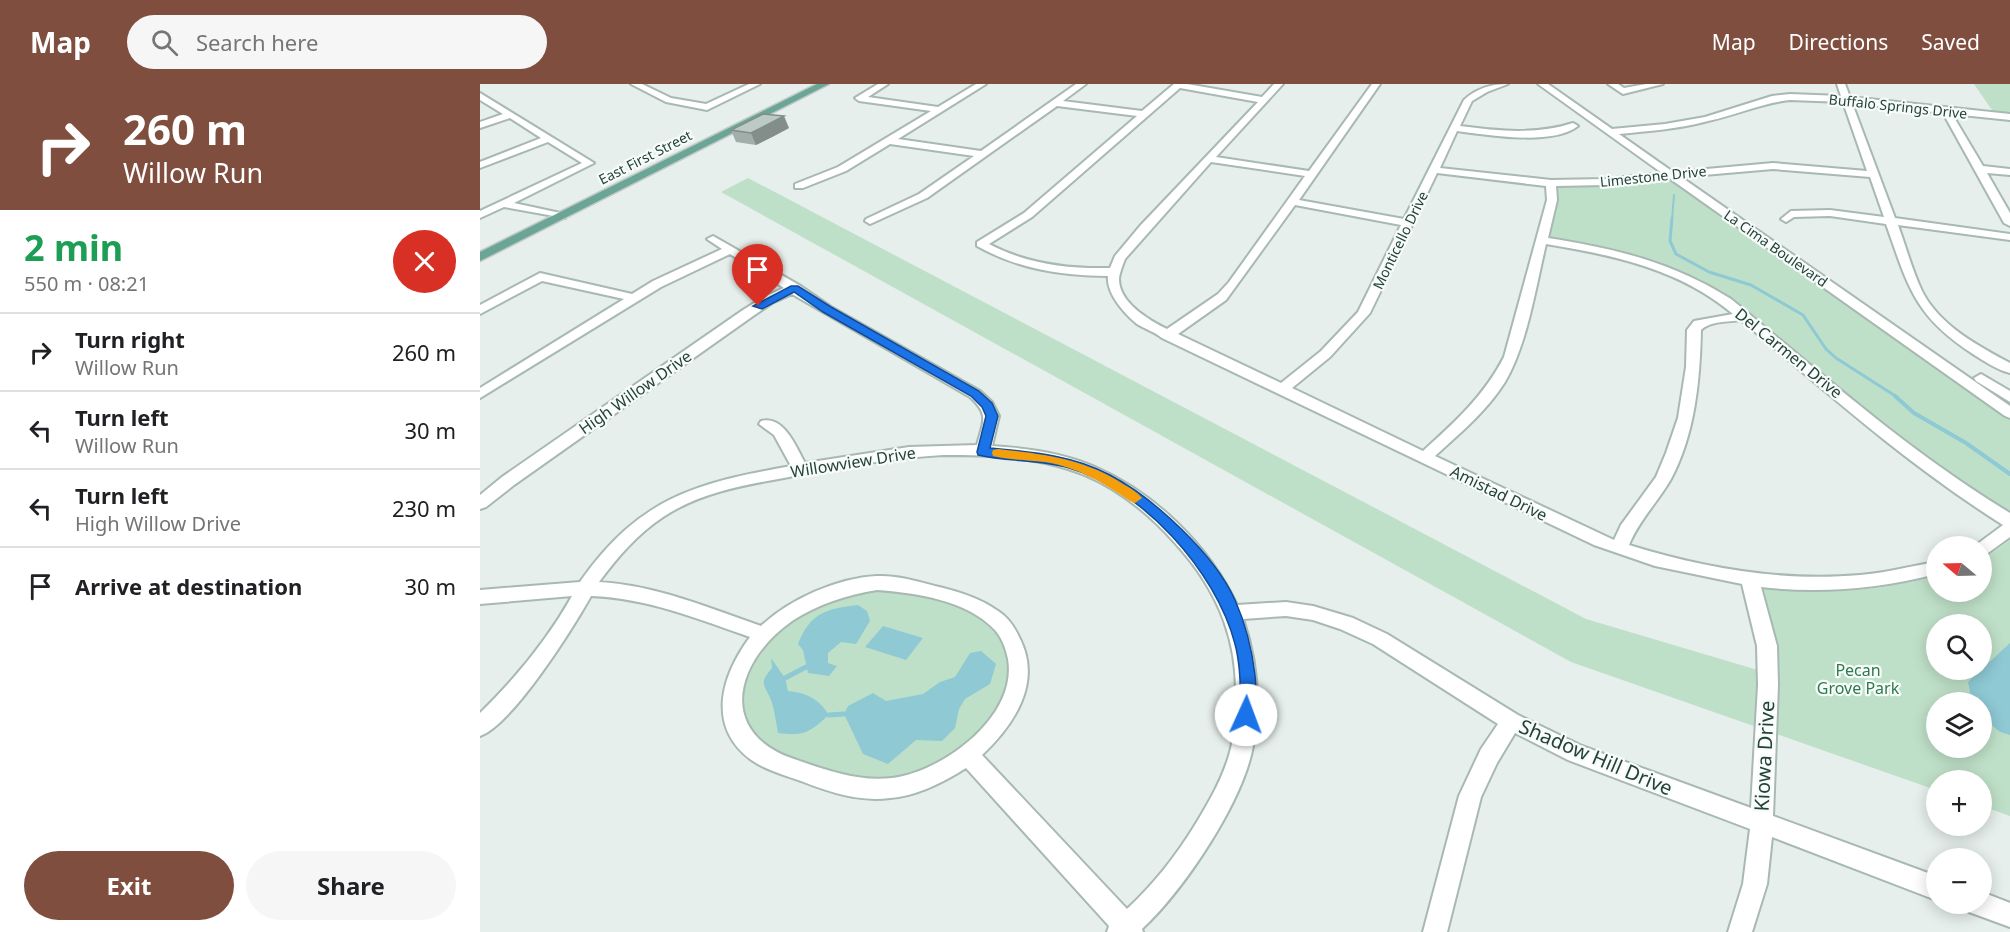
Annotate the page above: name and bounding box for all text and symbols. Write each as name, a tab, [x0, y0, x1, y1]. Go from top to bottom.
search box	[127, 15, 547, 69]
text: Map	[30, 23, 91, 61]
icon: search	[148, 26, 181, 59]
text: Search here	[196, 27, 318, 57]
text: Map	[1712, 28, 1756, 56]
text: Directions	[1789, 28, 1888, 56]
text: Saved	[1921, 28, 1980, 56]
street label: Buffalo Springs Drive	[1828, 89, 1968, 123]
text: 260 m	[123, 100, 247, 157]
icon: right	[24, 108, 102, 186]
street label: East First Street	[595, 125, 695, 189]
text: Willow Run	[123, 154, 263, 191]
street label: Limestone Drive	[1599, 161, 1707, 191]
street label: Monticello Drive	[1368, 188, 1432, 292]
street label: La Cima Boulevard	[1720, 205, 1832, 291]
text: 2 min	[24, 223, 123, 272]
button: close	[393, 230, 456, 293]
pin	[732, 244, 783, 306]
icon: arrive	[741, 253, 774, 286]
text: 550 m · 08:21	[24, 270, 149, 297]
street label: Del Carmen Drive	[1731, 303, 1847, 403]
text: Turn right	[75, 324, 185, 354]
icon: right	[24, 336, 57, 369]
text: 260 m	[392, 337, 456, 367]
street label: High Willow Drive	[574, 345, 696, 439]
text: Willow Run	[75, 354, 179, 381]
text: Turn left	[75, 402, 169, 432]
icon: left	[24, 414, 57, 447]
text: 30 m	[405, 415, 456, 445]
text: Willow Run	[75, 432, 179, 459]
street label: Willowview Drive	[789, 441, 917, 483]
street label: Amistad Drive	[1447, 460, 1551, 526]
text: Turn left	[75, 480, 169, 510]
icon: left	[24, 492, 57, 525]
text: 230 m	[392, 493, 456, 523]
text: High Willow Drive	[75, 510, 241, 537]
north arrow	[1926, 536, 1992, 602]
map controls	[1926, 536, 1992, 914]
icon: arrive	[24, 570, 57, 603]
text: Arrive at destination	[75, 571, 302, 601]
text: 30 m	[405, 571, 456, 601]
button: search	[1926, 614, 1992, 680]
park label: Pecan Grove Park	[1817, 659, 1900, 699]
position arrow	[1214, 683, 1278, 747]
button: layers	[1926, 692, 1992, 758]
street label: Kiowa Drive	[1748, 700, 1780, 812]
street label: Shadow Hill Drive	[1515, 712, 1677, 802]
button: +	[1926, 770, 1992, 836]
button: −	[1926, 848, 1992, 914]
button: Exit	[24, 851, 234, 920]
button: Share	[246, 851, 456, 920]

